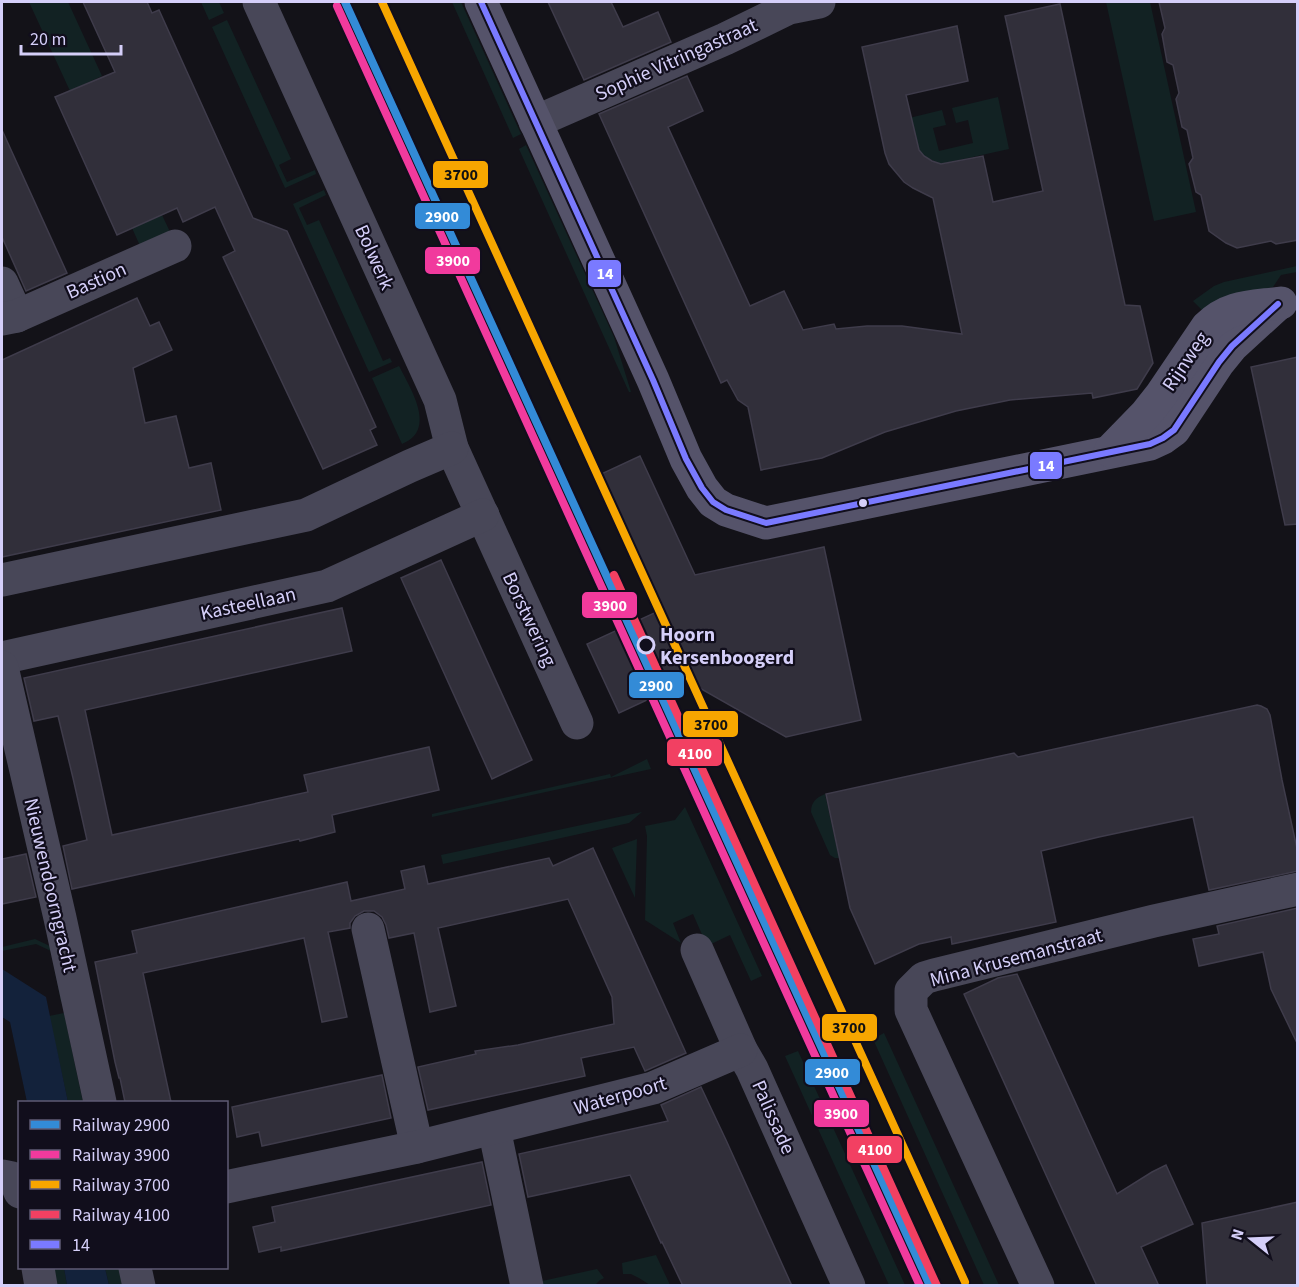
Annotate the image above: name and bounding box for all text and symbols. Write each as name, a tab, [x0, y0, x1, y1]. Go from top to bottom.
street label: Sophie Vitringastraat	[591, 11, 762, 108]
scale bar	[21, 18, 122, 56]
text: 20 m	[30, 27, 66, 52]
line badge: 3700	[432, 160, 489, 189]
text: 3700	[444, 164, 478, 186]
line badge: 2900	[414, 202, 471, 230]
text: 2900	[425, 206, 459, 228]
street label: Bolwerk	[347, 220, 401, 295]
line badge: 3900	[424, 246, 481, 275]
text: 3900	[436, 250, 470, 272]
street label: Bastion	[62, 255, 131, 307]
line badge: 14	[587, 259, 622, 288]
text: 14	[597, 263, 614, 285]
street label: Rijnweg	[1156, 326, 1216, 397]
line badge: 14	[1029, 451, 1063, 480]
text: 14	[1038, 455, 1055, 477]
unlabelled marker	[857, 497, 869, 509]
street label: Borstwering	[495, 568, 563, 671]
street label: Kasteellaan	[198, 580, 299, 628]
line badge: 3900	[581, 591, 638, 619]
text: 3900	[593, 595, 627, 617]
place label: Hoorn Kersenboogerd	[660, 621, 794, 672]
marker: Hoorn Kersenboogerd	[637, 636, 655, 654]
line badge: 2900	[628, 671, 685, 699]
text: 2900	[639, 675, 673, 697]
line badge: 3700	[682, 710, 739, 738]
text: 3700	[694, 714, 728, 736]
line badge: 4100	[666, 738, 723, 767]
text: 4100	[678, 743, 712, 765]
street label: Nieuwendoorngracht	[16, 795, 84, 975]
street label: Mina Krusemanstraat	[927, 921, 1106, 994]
line badge: 3700	[821, 1013, 878, 1042]
text: 3700	[832, 1017, 866, 1039]
line badge: 2900	[804, 1058, 861, 1086]
text: 2900	[815, 1062, 849, 1084]
street label: Waterpoort	[571, 1069, 670, 1123]
street label: Palissade	[744, 1076, 802, 1159]
line badge: 3900	[813, 1099, 870, 1128]
legend	[18, 1101, 228, 1269]
text: 3900	[824, 1103, 858, 1125]
text: Railway 2900	[72, 1113, 170, 1138]
line badge: 4100	[846, 1135, 903, 1164]
text: 4100	[858, 1139, 892, 1161]
text: Railway 3900	[72, 1143, 170, 1168]
text: Railway 3700	[72, 1173, 170, 1198]
text: Railway 4100	[72, 1203, 170, 1228]
north arrow	[1221, 1209, 1281, 1269]
text: N	[1226, 1226, 1250, 1243]
text: 14	[72, 1233, 90, 1258]

